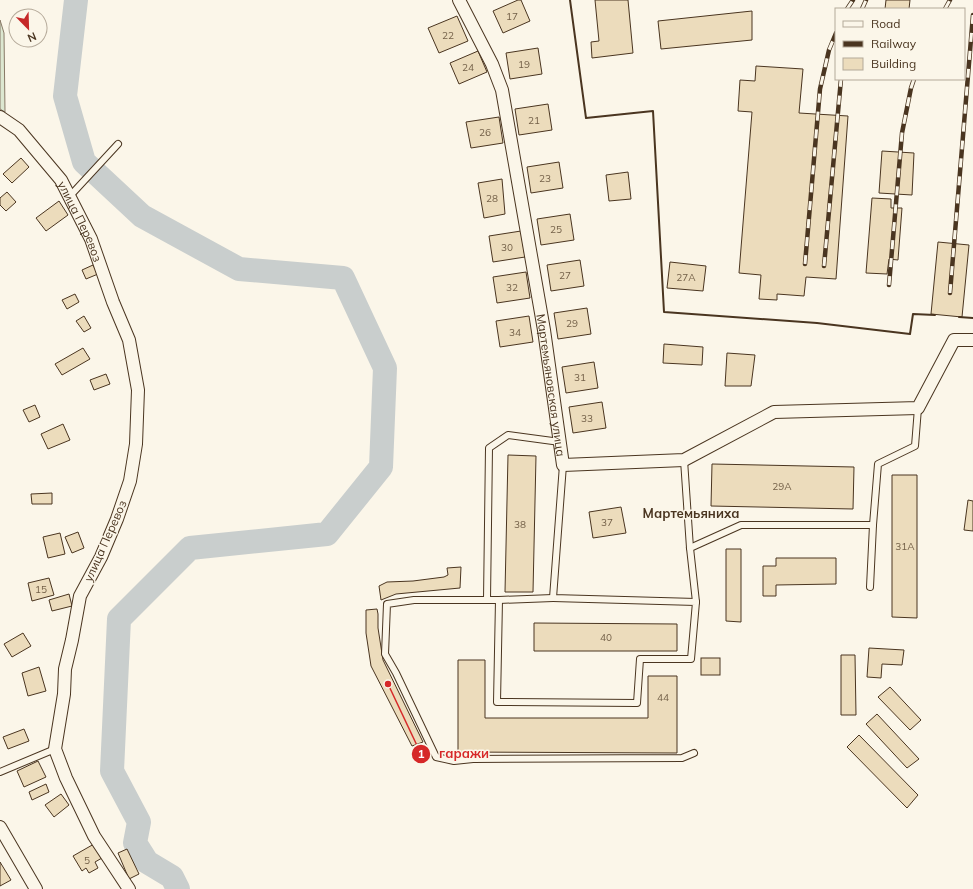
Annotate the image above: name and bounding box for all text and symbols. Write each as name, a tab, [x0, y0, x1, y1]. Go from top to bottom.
north arrow	[8, 8, 48, 48]
legend	[835, 8, 965, 80]
house number: 17	[506, 10, 518, 23]
text: Road	[871, 16, 900, 31]
text: N	[25, 29, 38, 45]
house number: 22	[442, 29, 454, 42]
text: Railway	[871, 36, 917, 51]
text: Building	[871, 56, 916, 71]
house number: 19	[518, 58, 530, 71]
house number: 24	[462, 61, 474, 74]
house number: 21	[528, 114, 540, 127]
house number: 26	[479, 126, 491, 139]
house number: 23	[539, 172, 551, 185]
street label: улица Перевоз	[55, 178, 106, 264]
house number: 28	[486, 192, 498, 205]
house number: 25	[550, 223, 562, 236]
house number: 30	[501, 241, 513, 254]
house number: 27	[559, 269, 571, 282]
house number: 27А	[676, 271, 696, 284]
house number: 32	[506, 281, 518, 294]
street label: Мартемьяновская улица	[534, 312, 569, 457]
house number: 29	[566, 317, 578, 330]
house number: 34	[509, 326, 521, 339]
house number: 31	[574, 371, 586, 384]
house number: 33	[581, 412, 593, 425]
house number: 29А	[772, 480, 792, 493]
street label: улица Перевоз	[80, 498, 130, 584]
district label: Мартемьяниха	[643, 505, 739, 521]
house number: 37	[601, 516, 613, 529]
house number: 38	[514, 518, 526, 531]
house number: 31А	[895, 540, 915, 553]
house number: 15	[35, 583, 47, 596]
house number: 40	[600, 631, 612, 644]
house number: 44	[657, 691, 669, 704]
callout: гаражи	[411, 741, 497, 766]
text: гаражи	[439, 745, 489, 761]
text: 1	[417, 746, 425, 761]
house number: 5	[84, 854, 90, 867]

